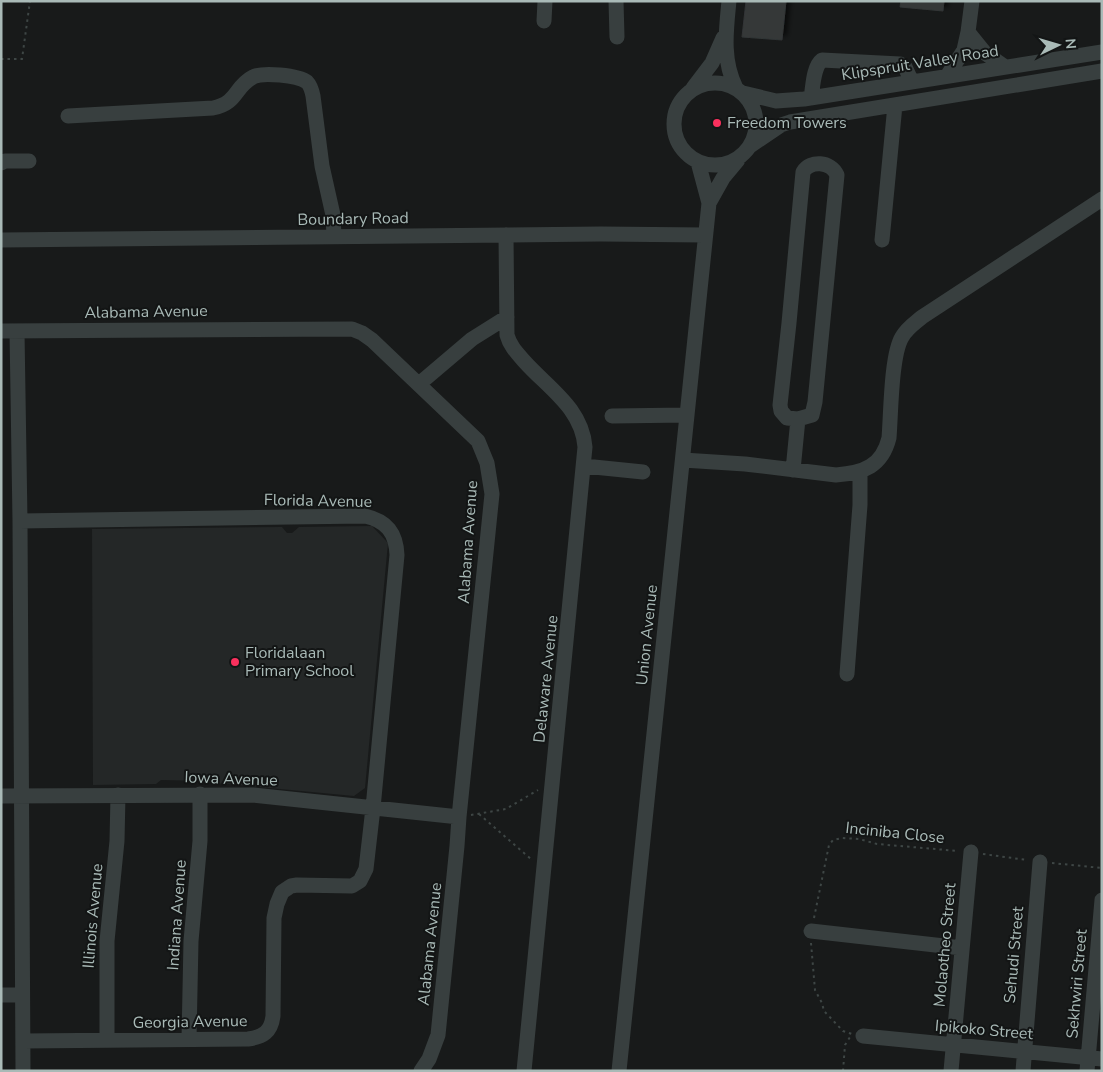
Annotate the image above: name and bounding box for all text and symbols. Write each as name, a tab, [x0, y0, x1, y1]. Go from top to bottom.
north arrow	[1033, 20, 1083, 70]
text: N	[1061, 38, 1080, 50]
street label: Klipspruit Valley Road	[840, 40, 1000, 86]
place label: Freedom Towers	[727, 112, 847, 134]
marker: Freedom Towers	[711, 117, 723, 129]
street label: Boundary Road	[297, 207, 409, 231]
street label: Alabama Avenue	[84, 300, 208, 324]
street label: Alabama Avenue	[453, 480, 483, 604]
street label: Florida Avenue	[264, 489, 372, 513]
street label: Union Avenue	[631, 584, 663, 686]
street label: Delaware Avenue	[528, 614, 564, 744]
place label: Floridalaan Primary School	[245, 642, 354, 682]
marker: Floridalaan Primary School	[229, 656, 241, 668]
street label: Iowa Avenue	[184, 766, 278, 792]
street label: Inciniba Close	[844, 817, 946, 849]
street label: Indiana Avenue	[162, 859, 192, 971]
street label: Illinois Avenue	[77, 863, 109, 969]
street label: Alabama Avenue	[413, 881, 447, 1007]
street label: Molaotheo Street	[929, 882, 961, 1008]
street label: Sehudi Street	[999, 905, 1029, 1004]
street label: Sekhwiri Street	[1061, 928, 1093, 1040]
street label: Georgia Avenue	[132, 1010, 248, 1034]
street label: Ipikoko Street	[934, 1015, 1034, 1045]

